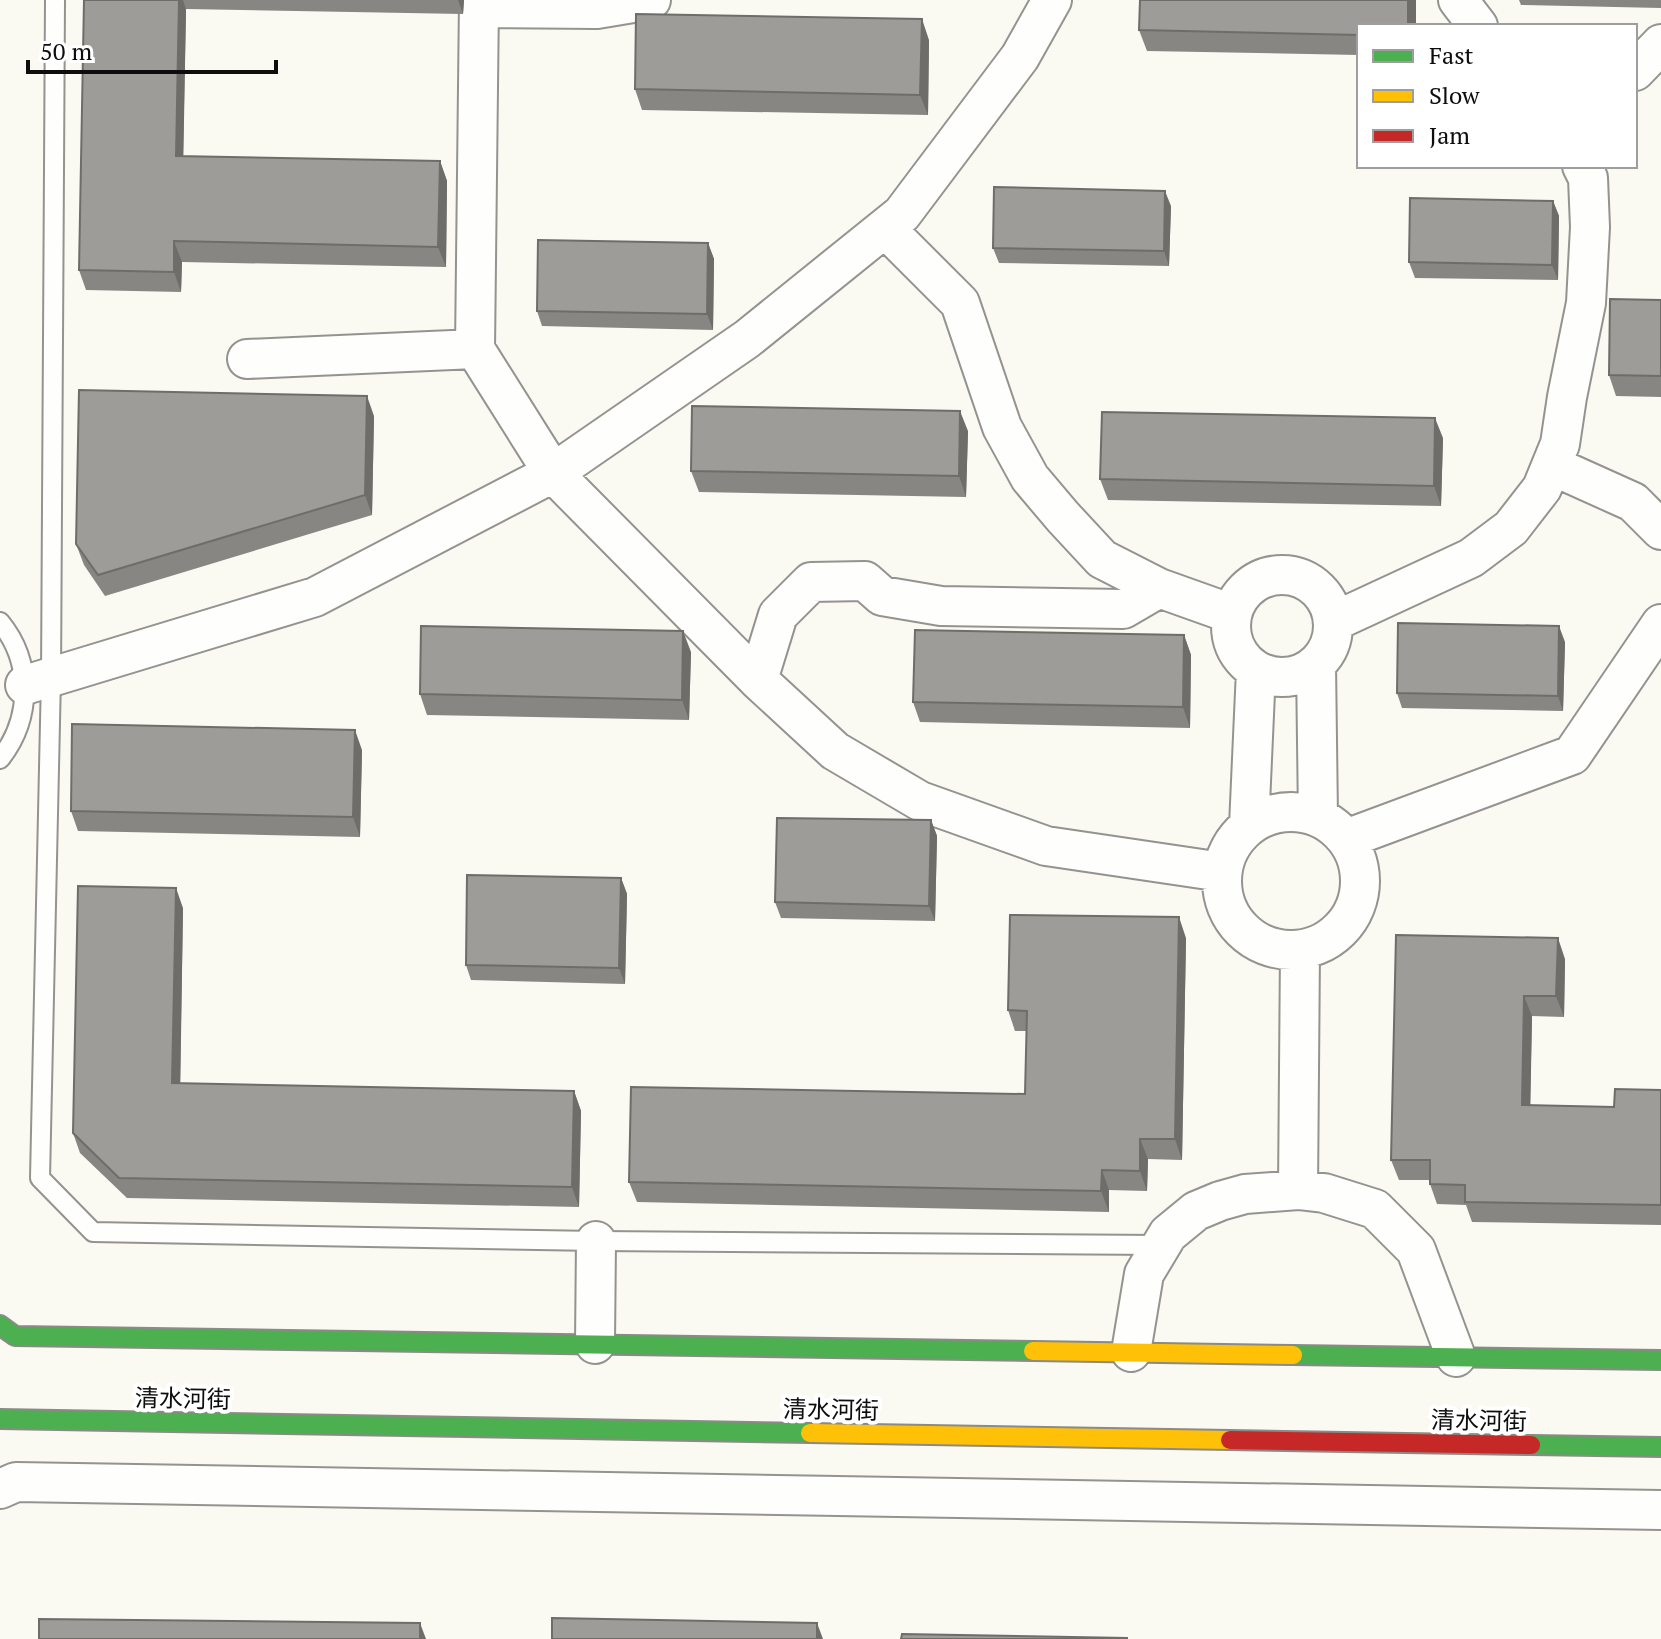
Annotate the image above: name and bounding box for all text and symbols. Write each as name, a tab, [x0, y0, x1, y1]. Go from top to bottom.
scale bar	[28, 24, 276, 74]
legend	[1357, 24, 1637, 168]
text: 50 m	[40, 35, 92, 67]
text: Fast	[1429, 39, 1474, 71]
text: Slow	[1429, 79, 1480, 111]
text: Jam	[1429, 119, 1470, 151]
street label: 清水河街	[135, 1381, 231, 1415]
street label: 清水河街	[783, 1392, 879, 1426]
street label: 清水河街	[1431, 1403, 1527, 1437]

